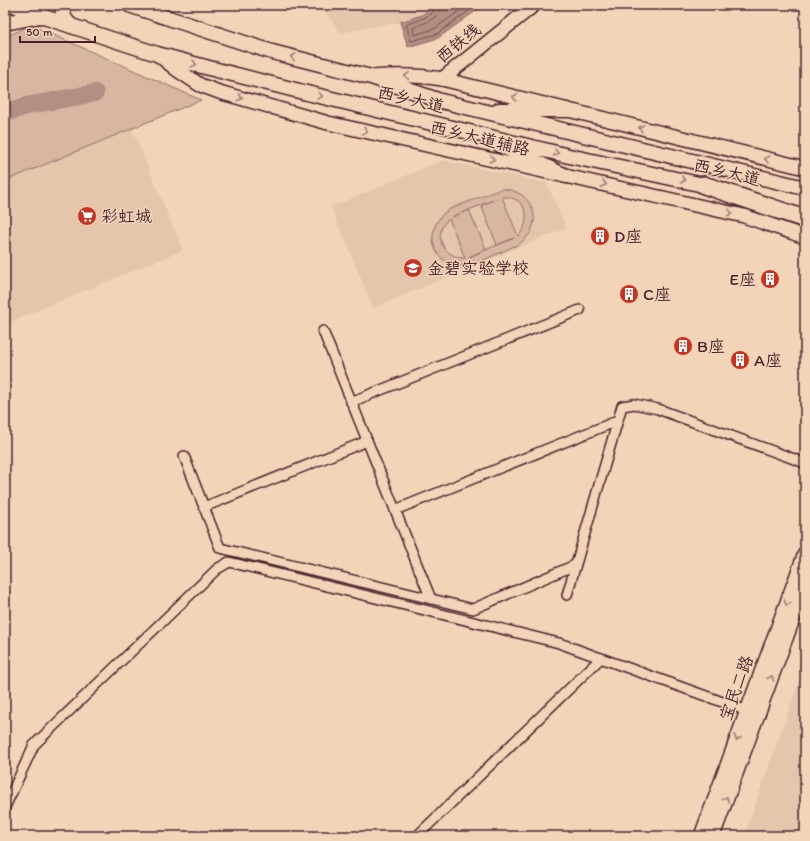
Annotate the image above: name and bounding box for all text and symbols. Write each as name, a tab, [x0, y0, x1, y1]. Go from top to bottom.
scale bar	[20, 18, 95, 44]
street label: 西铁线	[432, 19, 484, 67]
text: 50 m	[26, 25, 52, 39]
one-way arrow	[289, 54, 296, 62]
one-way arrow	[191, 60, 198, 68]
one-way arrow	[404, 71, 410, 80]
street label: 西乡大道	[376, 82, 446, 116]
one-way arrow	[317, 92, 324, 100]
one-way arrow	[236, 93, 243, 102]
one-way arrow	[512, 94, 519, 102]
street label: 西乡大道辅路	[428, 117, 532, 159]
one-way arrow	[638, 124, 645, 133]
one-way arrow	[362, 127, 369, 135]
one-way arrow	[553, 148, 559, 156]
one-way arrow	[489, 155, 496, 163]
street label: 西乡大道	[692, 155, 762, 189]
one-way arrow	[764, 155, 770, 163]
one-way arrow	[680, 176, 686, 184]
one-way arrow	[600, 180, 607, 188]
supermarket icon: 彩虹城	[76, 205, 98, 227]
place label: 彩虹城	[101, 206, 152, 226]
one-way arrow	[727, 209, 733, 217]
building icon: D座	[589, 225, 611, 247]
place label: D座	[614, 226, 642, 246]
school or university icon: 金碧实验学校	[402, 257, 424, 279]
place label: 金碧实验学校	[427, 258, 529, 278]
building icon: E座	[759, 268, 781, 290]
place label: E座	[730, 269, 756, 289]
building icon: C座	[618, 283, 640, 305]
place label: C座	[643, 284, 671, 304]
building icon: B座	[672, 335, 694, 357]
place label: B座	[697, 336, 725, 356]
building icon: A座	[729, 349, 751, 371]
place label: A座	[754, 350, 782, 370]
one-way arrow	[783, 599, 791, 606]
street label: 宝民二路	[715, 653, 757, 723]
one-way arrow	[767, 674, 775, 681]
one-way arrow	[733, 735, 742, 742]
one-way arrow	[722, 796, 730, 803]

